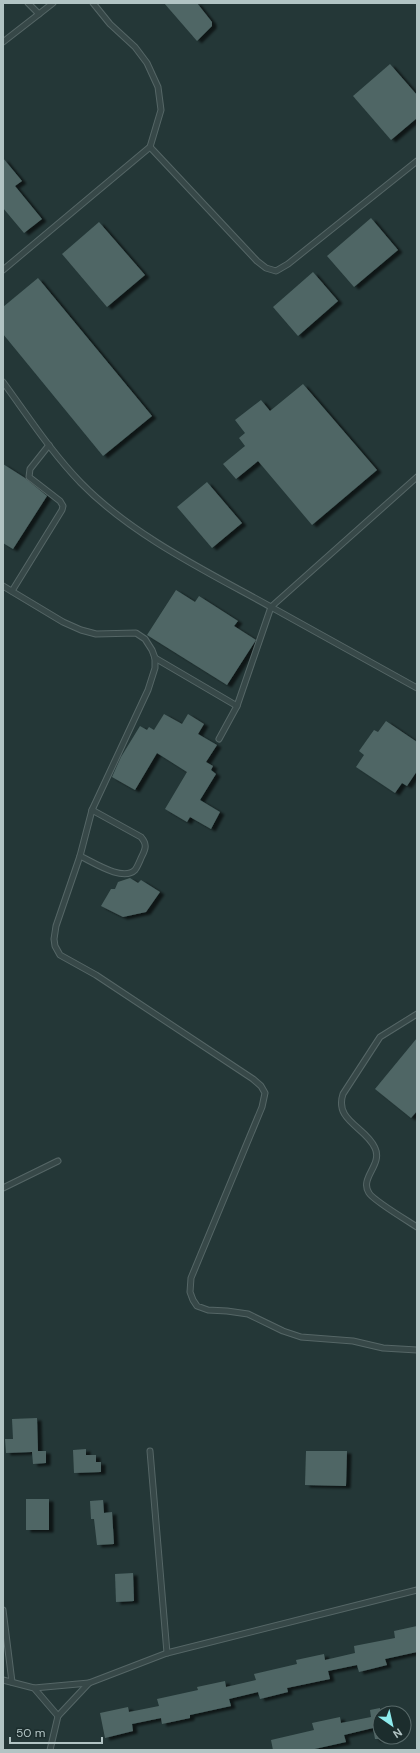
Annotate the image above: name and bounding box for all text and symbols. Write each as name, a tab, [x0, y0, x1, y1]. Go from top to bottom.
north arrow	[372, 1705, 412, 1745]
scale bar	[10, 1719, 102, 1745]
text: 50 m	[16, 1725, 45, 1741]
text: N	[390, 1725, 405, 1741]

